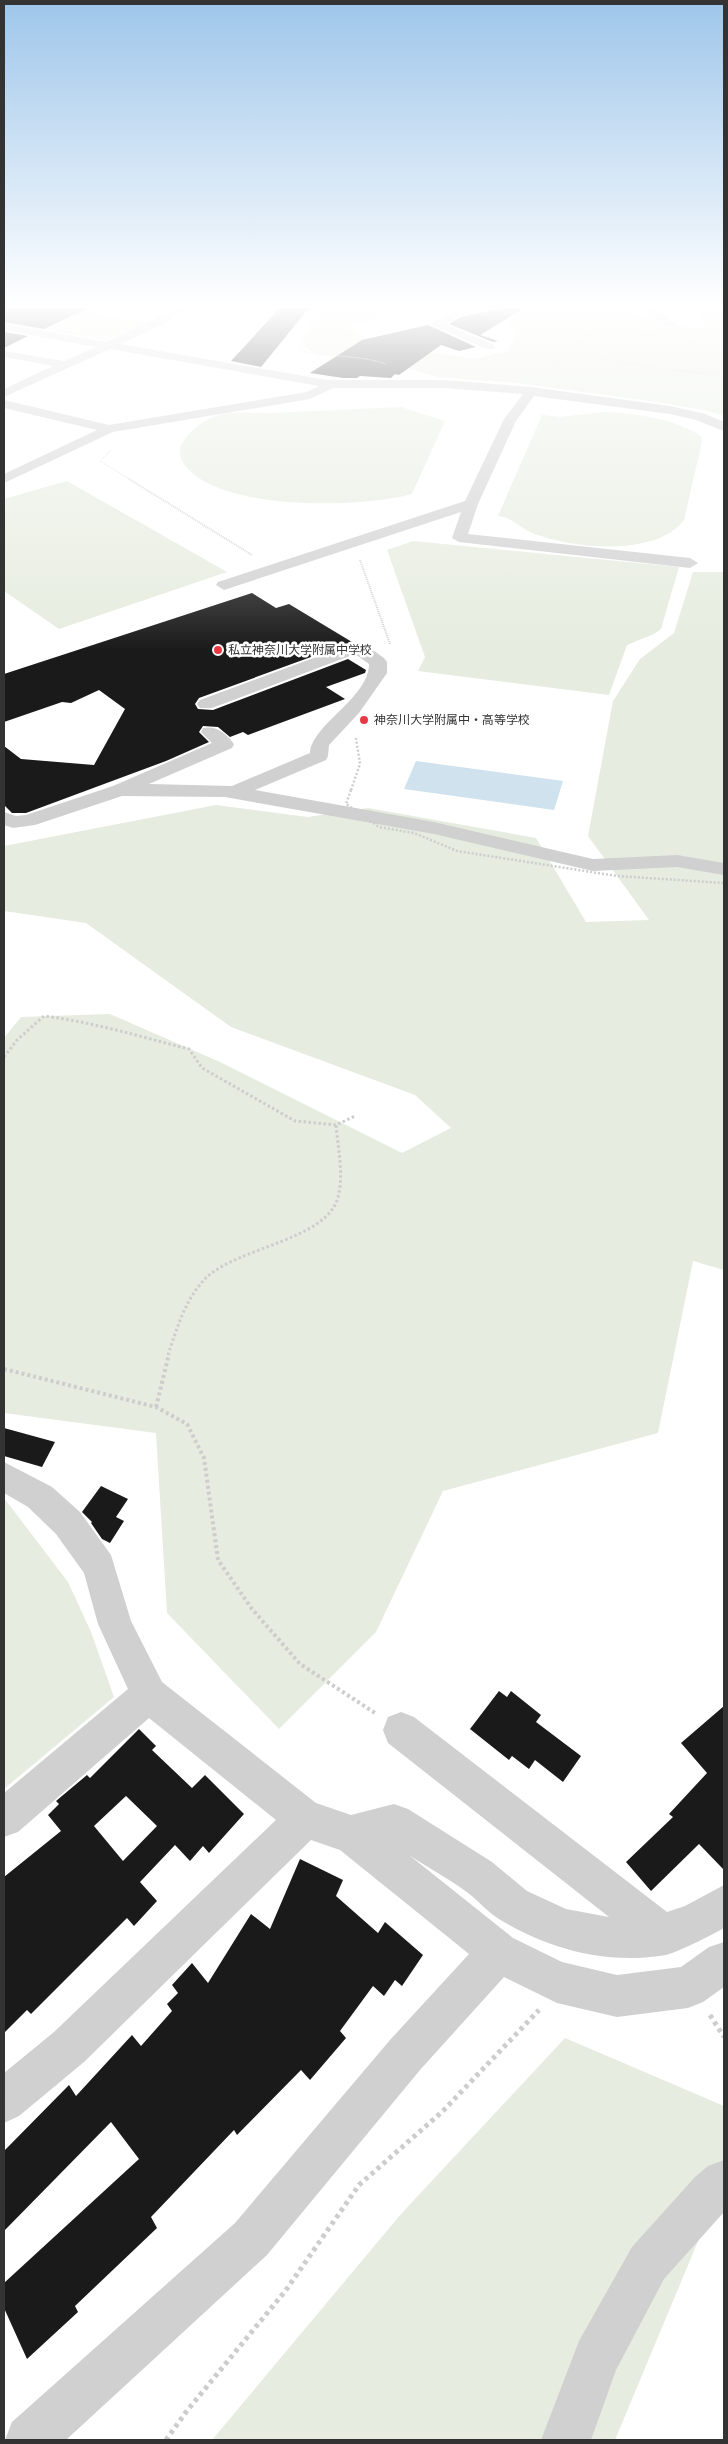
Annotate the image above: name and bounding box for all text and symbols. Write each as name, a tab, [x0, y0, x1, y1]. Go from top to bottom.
place label: 私立神奈川大学附属中学校	[228, 643, 372, 657]
marker: 私立神奈川大学附属中学校	[212, 644, 224, 656]
place label: 神奈川大学附属中・高等学校	[374, 713, 530, 727]
marker: 神奈川大学附属中・高等学校	[358, 714, 370, 726]

